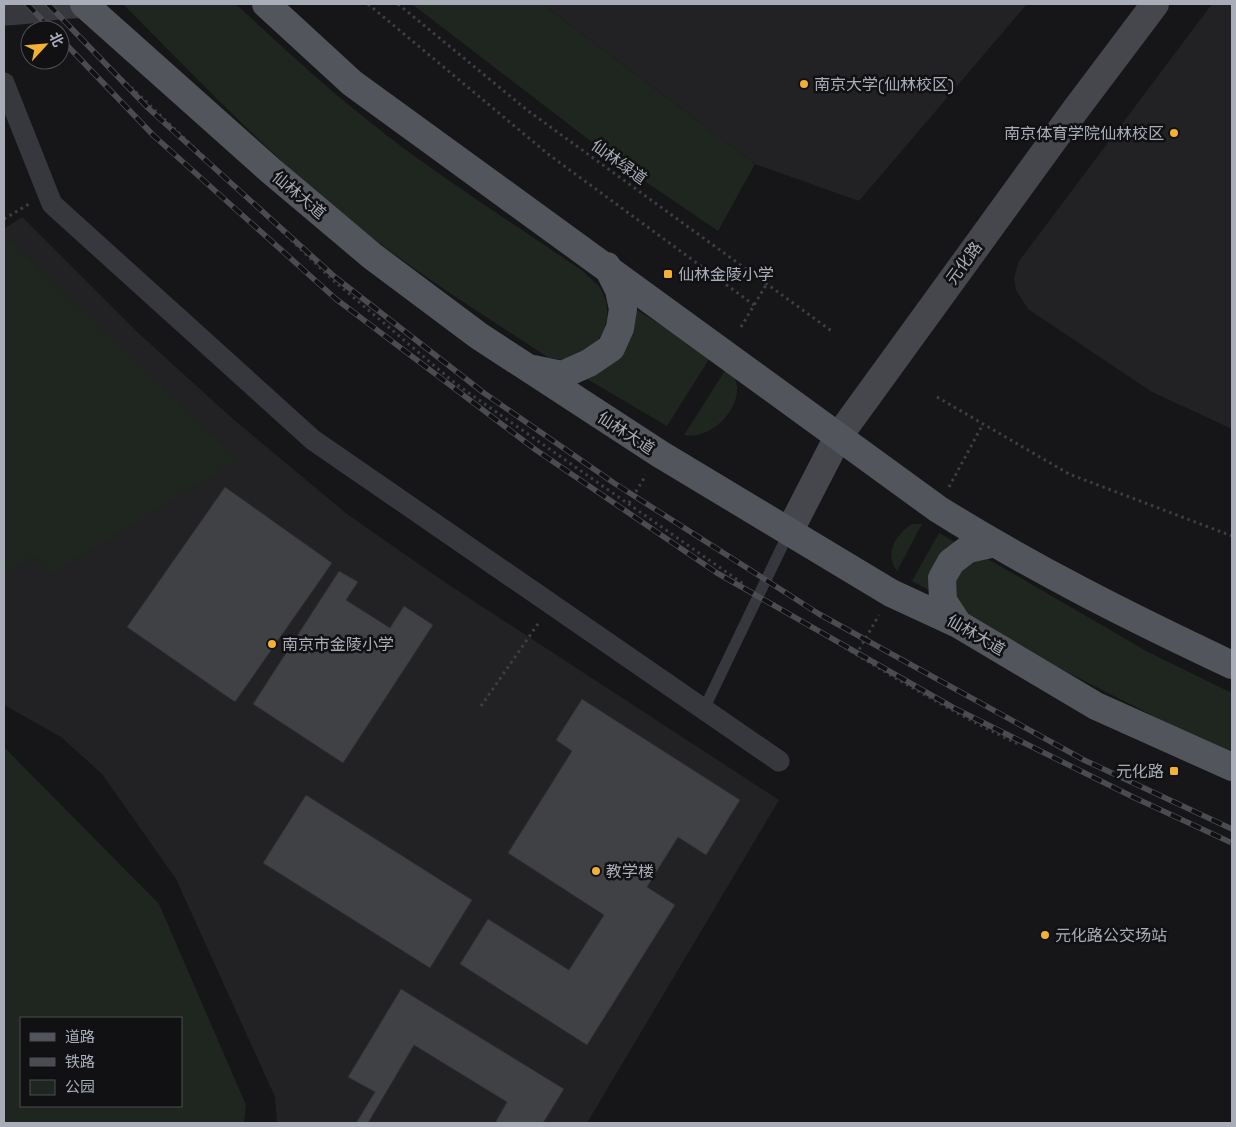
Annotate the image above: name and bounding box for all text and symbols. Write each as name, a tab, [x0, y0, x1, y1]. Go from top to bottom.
north arrow	[20, 20, 70, 70]
text: 北	[46, 29, 68, 50]
place label: 南京大学(仙林校区)	[814, 74, 954, 95]
marker: 南京大学(仙林校区)	[798, 78, 810, 90]
place label: 南京体育学院仙林校区	[1004, 123, 1164, 144]
marker: 南京体育学院仙林校区	[1168, 127, 1180, 139]
street label: 仙林绿道	[587, 135, 651, 189]
street label: 仙林大道	[268, 166, 330, 224]
street label: 元化路	[941, 237, 987, 289]
place label: 仙林金陵小学	[678, 264, 774, 285]
marker: 仙林金陵小学	[662, 268, 674, 280]
street label: 仙林大道	[593, 407, 659, 459]
street label: 仙林大道	[943, 610, 1009, 660]
place label: 南京市金陵小学	[282, 634, 394, 655]
marker: 南京市金陵小学	[266, 638, 278, 650]
place label: 元化路	[1116, 761, 1164, 782]
marker: 元化路	[1168, 765, 1180, 777]
place label: 教学楼	[606, 861, 654, 882]
marker: 教学楼	[590, 865, 602, 877]
place label: 元化路公交场站	[1055, 925, 1167, 946]
marker: 元化路公交场站	[1039, 929, 1051, 941]
legend	[20, 1017, 182, 1107]
text: 道路	[65, 1027, 95, 1046]
text: 铁路	[65, 1052, 95, 1071]
text: 公园	[65, 1077, 95, 1096]

